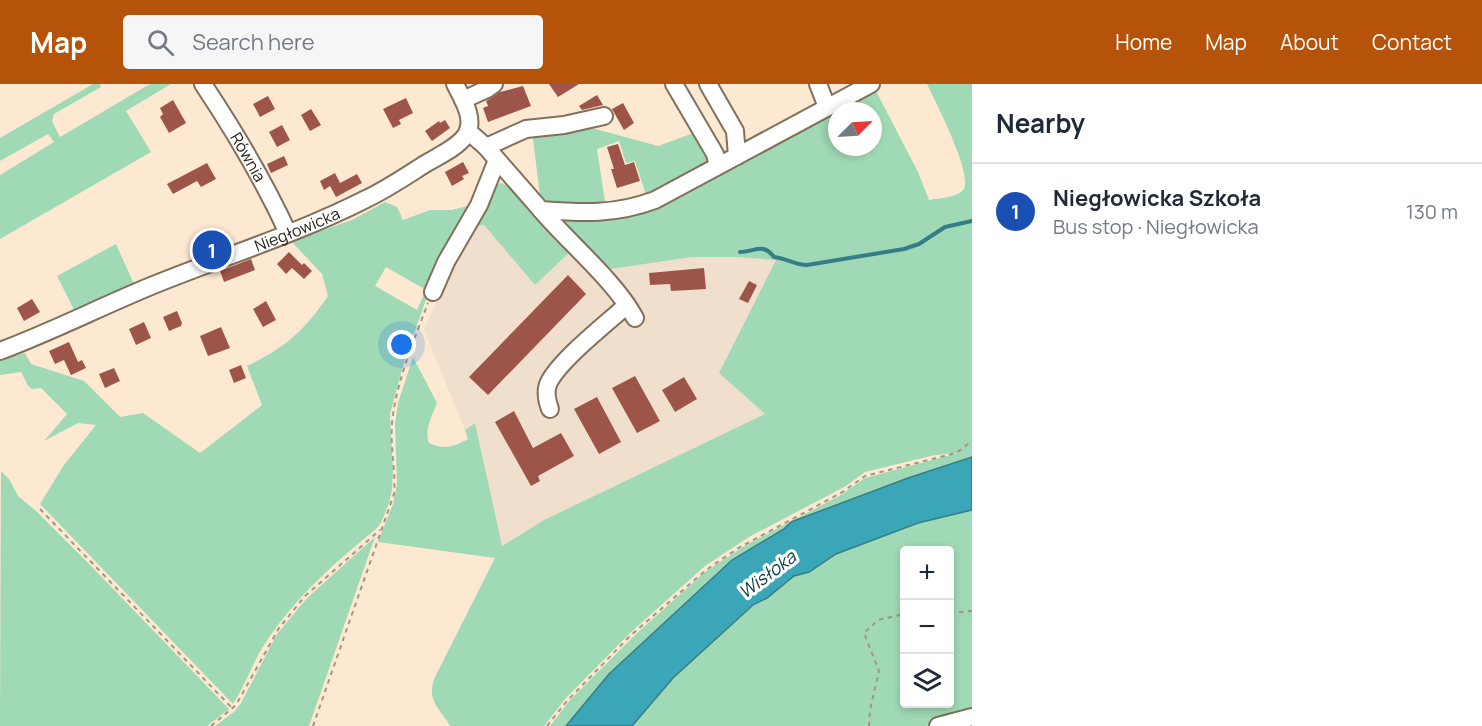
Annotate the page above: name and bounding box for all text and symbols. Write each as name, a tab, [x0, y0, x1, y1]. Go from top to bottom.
search box	[123, 15, 543, 69]
text: Map	[30, 23, 87, 61]
icon: search	[144, 26, 177, 59]
text: Search here	[192, 27, 315, 57]
text: Home	[1115, 28, 1172, 56]
text: Map	[1205, 28, 1247, 56]
text: About	[1280, 28, 1339, 56]
text: Contact	[1372, 28, 1452, 56]
north arrow	[828, 102, 882, 156]
text: Nearby	[996, 105, 1085, 141]
street label: Równia	[225, 128, 271, 186]
text: Niegłowicka Szkoła	[1053, 183, 1261, 213]
text: 1	[1011, 198, 1020, 225]
text: 130 m	[1406, 198, 1458, 225]
street label: Niegłowicka	[251, 202, 343, 257]
text: Bus stop · Niegłowicka	[1053, 213, 1259, 240]
pin: 1	[192, 228, 232, 272]
your location	[387, 330, 416, 359]
water label: Wisłoka	[733, 544, 801, 603]
map controls	[900, 546, 954, 708]
button: +	[900, 546, 954, 600]
button: −	[900, 600, 954, 654]
button: layers	[900, 654, 954, 708]

